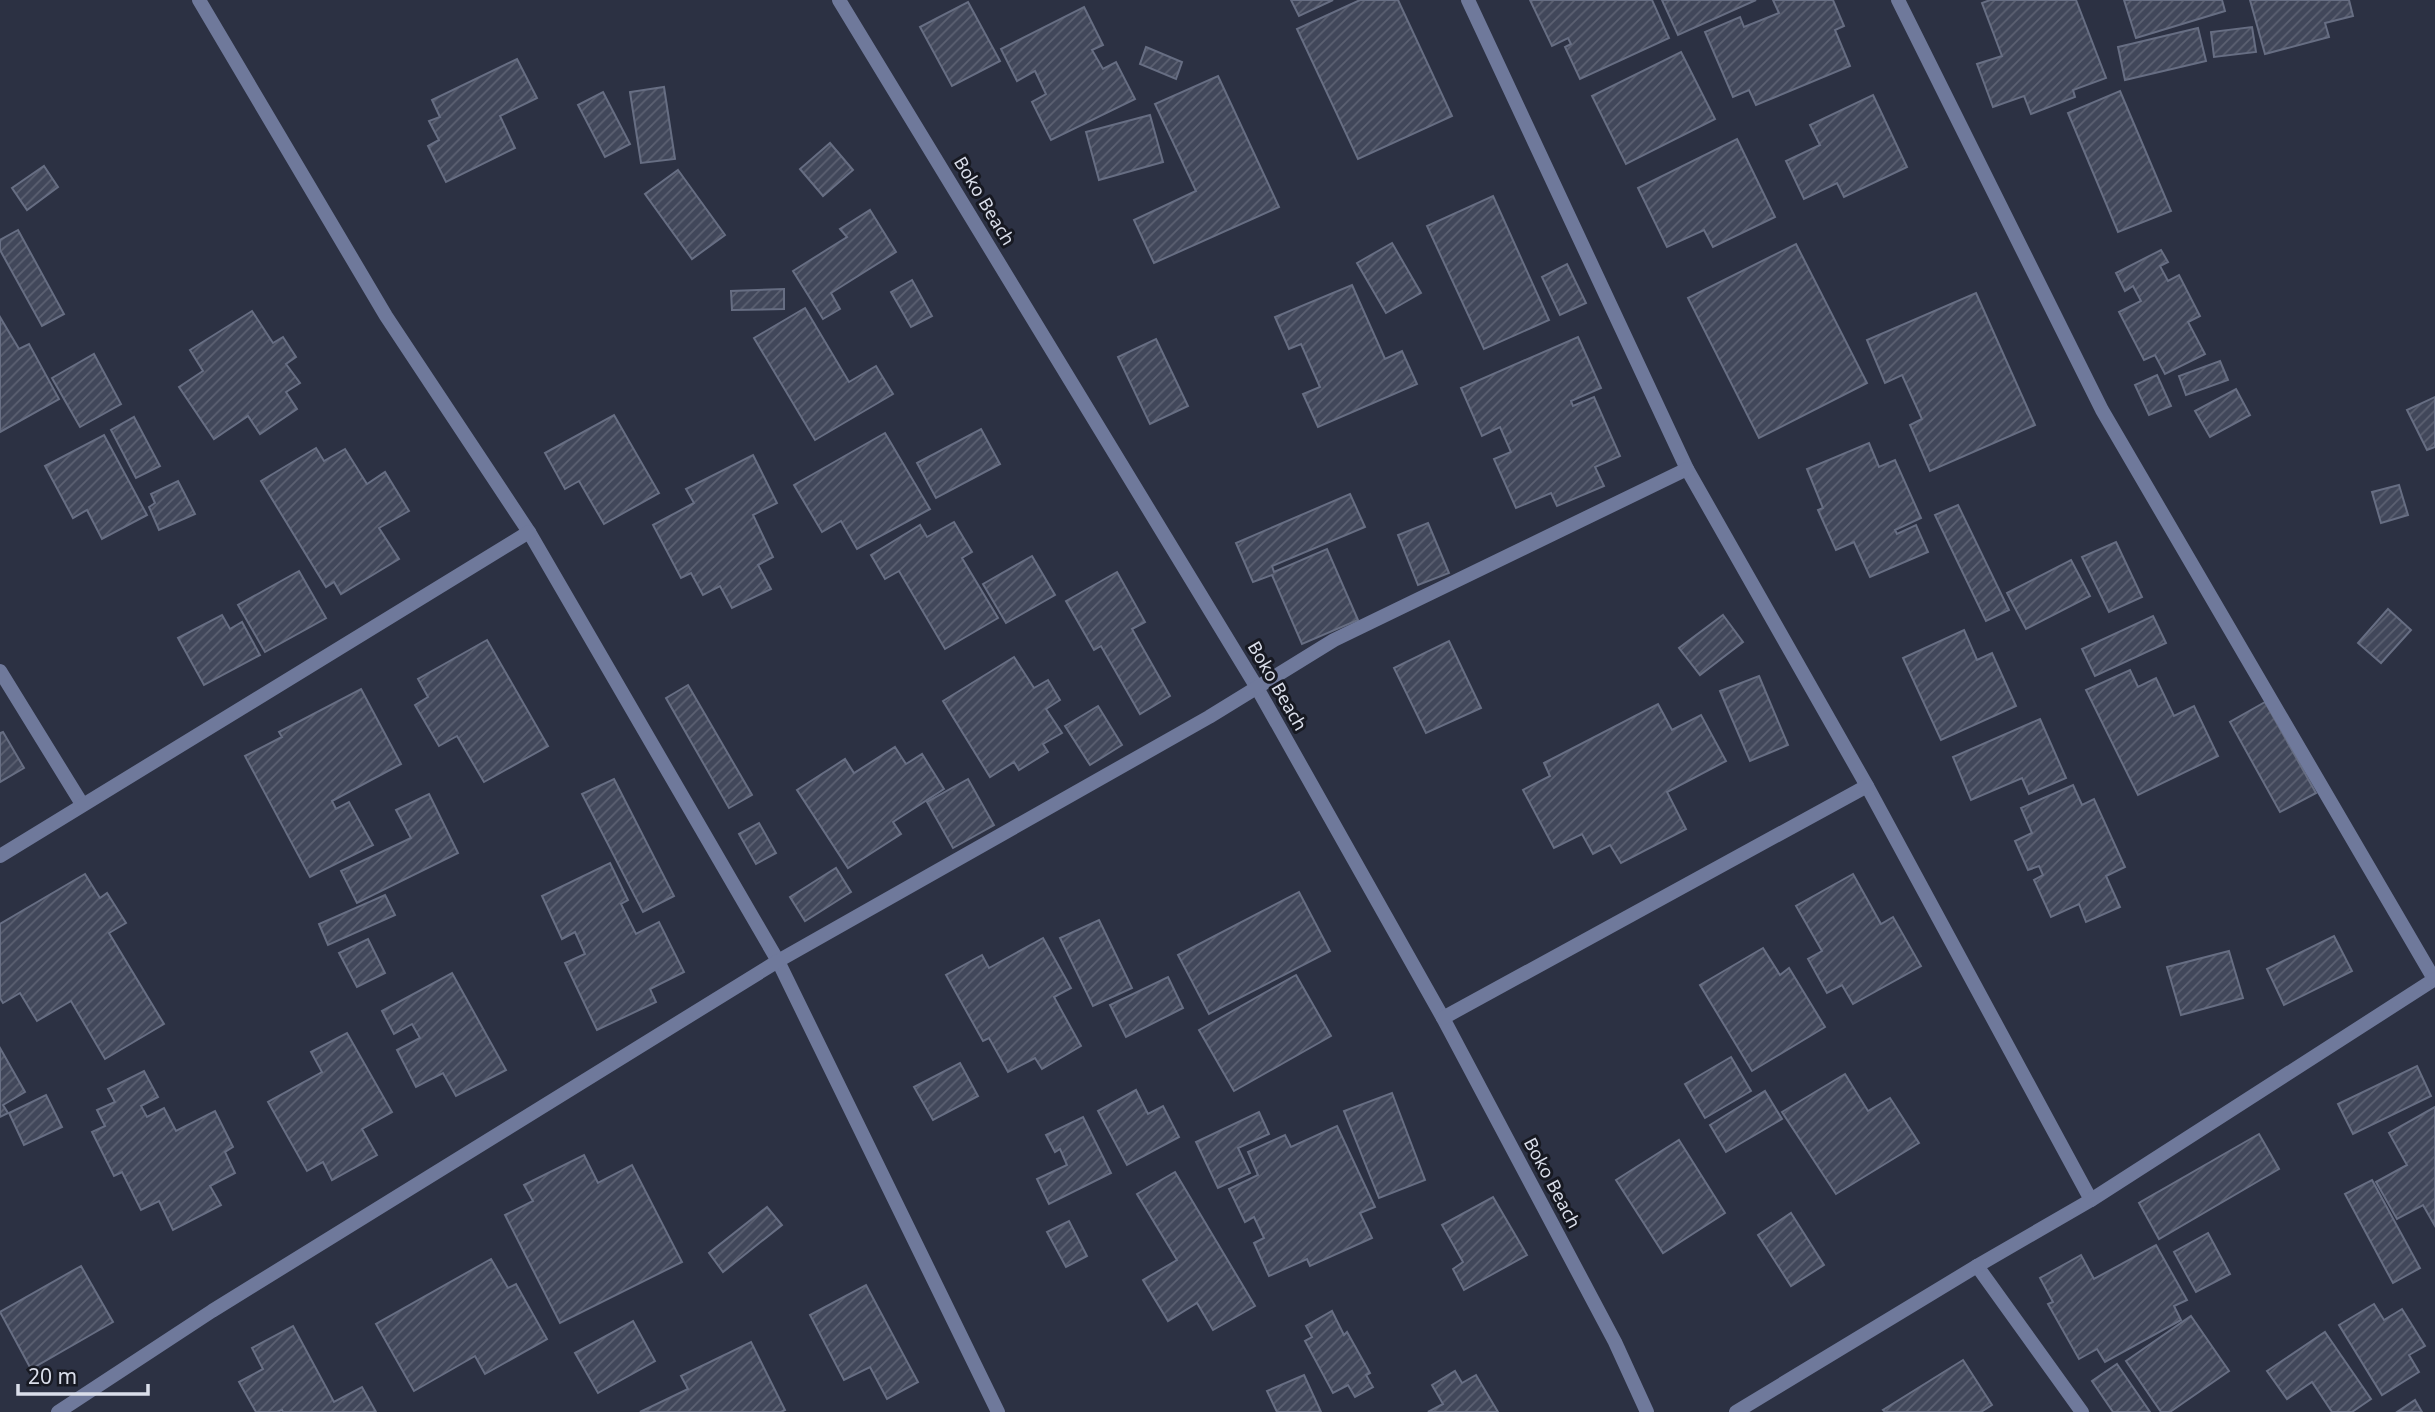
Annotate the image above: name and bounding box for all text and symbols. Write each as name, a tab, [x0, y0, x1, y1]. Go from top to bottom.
street label: Boko Beach	[949, 152, 1021, 249]
street label: Boko Beach	[1243, 636, 1313, 735]
street label: Boko Beach	[1519, 1133, 1587, 1232]
scale bar	[18, 1352, 147, 1396]
text: 20 m	[28, 1362, 77, 1390]

